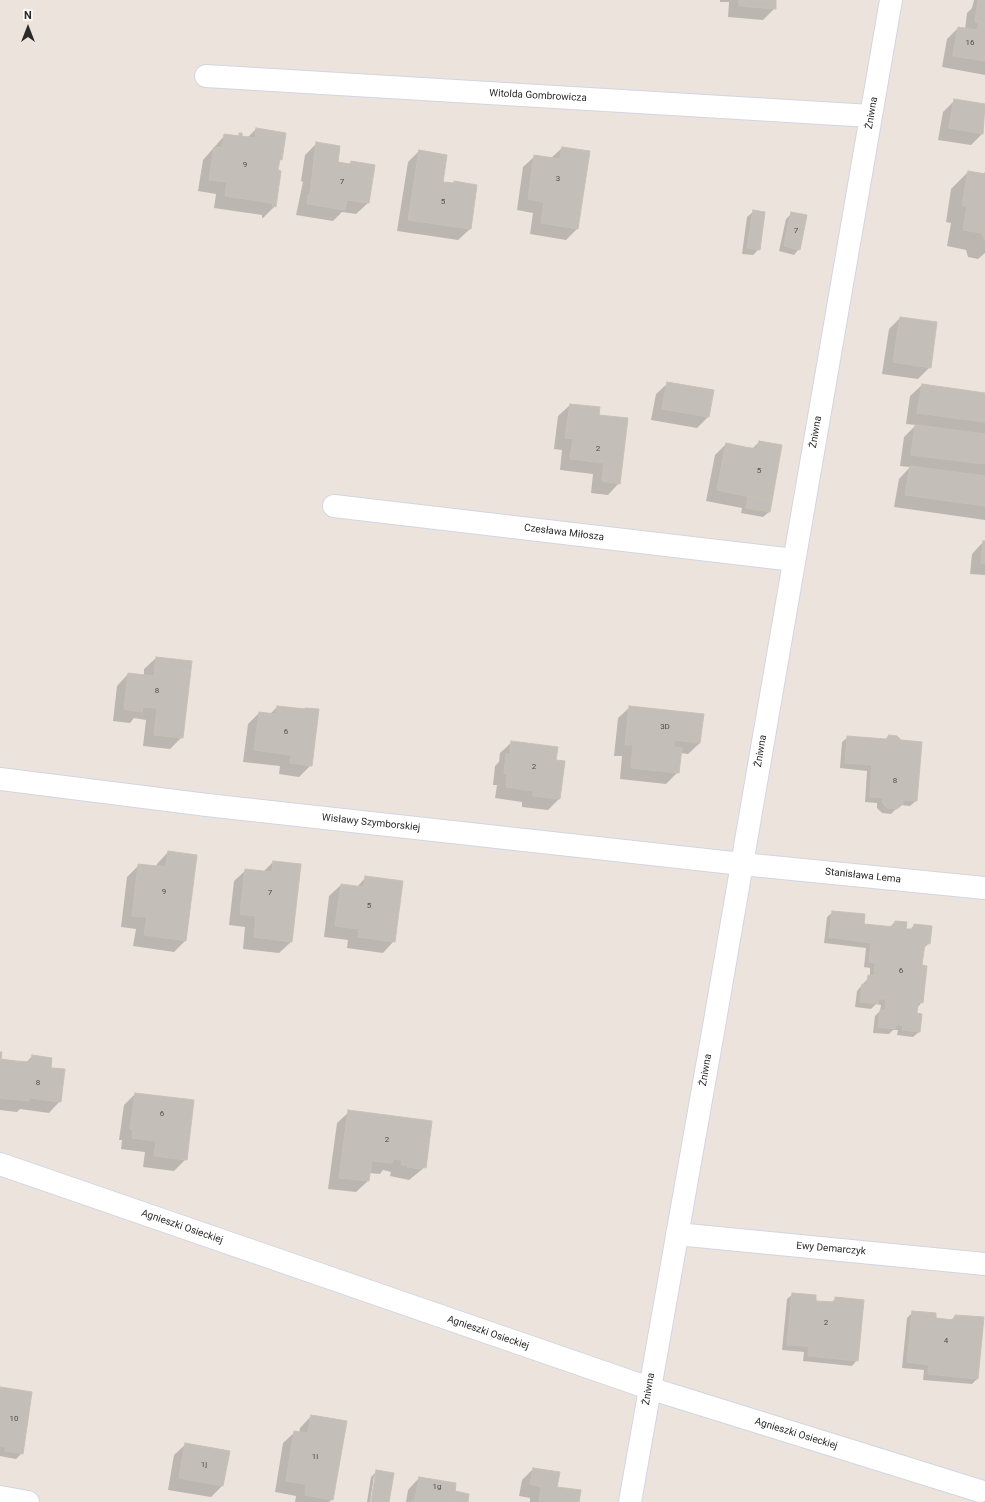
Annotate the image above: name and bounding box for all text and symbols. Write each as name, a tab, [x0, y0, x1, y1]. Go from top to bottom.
north arrow	[8, 8, 48, 48]
text: N	[24, 9, 32, 22]
house number: 16	[966, 38, 974, 48]
street label: Witolda Gombrowicza	[489, 87, 587, 105]
street label: Żniwna	[863, 96, 881, 130]
house number: 9	[243, 160, 247, 170]
house number: 3	[556, 174, 560, 184]
house number: 7	[340, 177, 344, 187]
house number: 5	[441, 197, 445, 207]
house number: 7	[794, 226, 798, 236]
street label: Żniwna	[807, 415, 825, 449]
house number: 2	[596, 444, 600, 454]
house number: 5	[757, 466, 761, 476]
street label: Czesława Miłosza	[523, 522, 605, 544]
house number: 8	[155, 686, 159, 696]
house number: 3D	[660, 722, 670, 732]
house number: 6	[284, 727, 288, 737]
street label: Żniwna	[752, 734, 770, 768]
house number: 2	[532, 762, 536, 772]
house number: 8	[893, 776, 897, 786]
street label: Wisławy Szymborskiej	[321, 812, 421, 834]
street label: Stanisława Lema	[824, 866, 902, 886]
house number: 9	[162, 887, 166, 897]
house number: 7	[268, 888, 272, 898]
house number: 5	[367, 901, 371, 911]
house number: 6	[899, 966, 903, 976]
street label: Żniwna	[697, 1053, 715, 1087]
house number: 8	[36, 1078, 40, 1088]
house number: 6	[160, 1109, 164, 1119]
house number: 2	[385, 1135, 389, 1145]
street label: Agnieszki Osieckiej	[140, 1207, 224, 1247]
street label: Ewy Demarczyk	[796, 1240, 866, 1258]
street label: Agnieszki Osieckiej	[446, 1313, 530, 1353]
house number: 2	[824, 1318, 828, 1328]
house number: 4	[944, 1336, 948, 1346]
street label: Żniwna	[640, 1372, 658, 1406]
house number: 10	[10, 1414, 18, 1424]
street label: Agnieszki Osieckiej	[753, 1416, 839, 1452]
house number: 1i	[312, 1452, 318, 1462]
house number: 1j	[201, 1460, 207, 1470]
house number: 1g	[433, 1482, 441, 1492]

